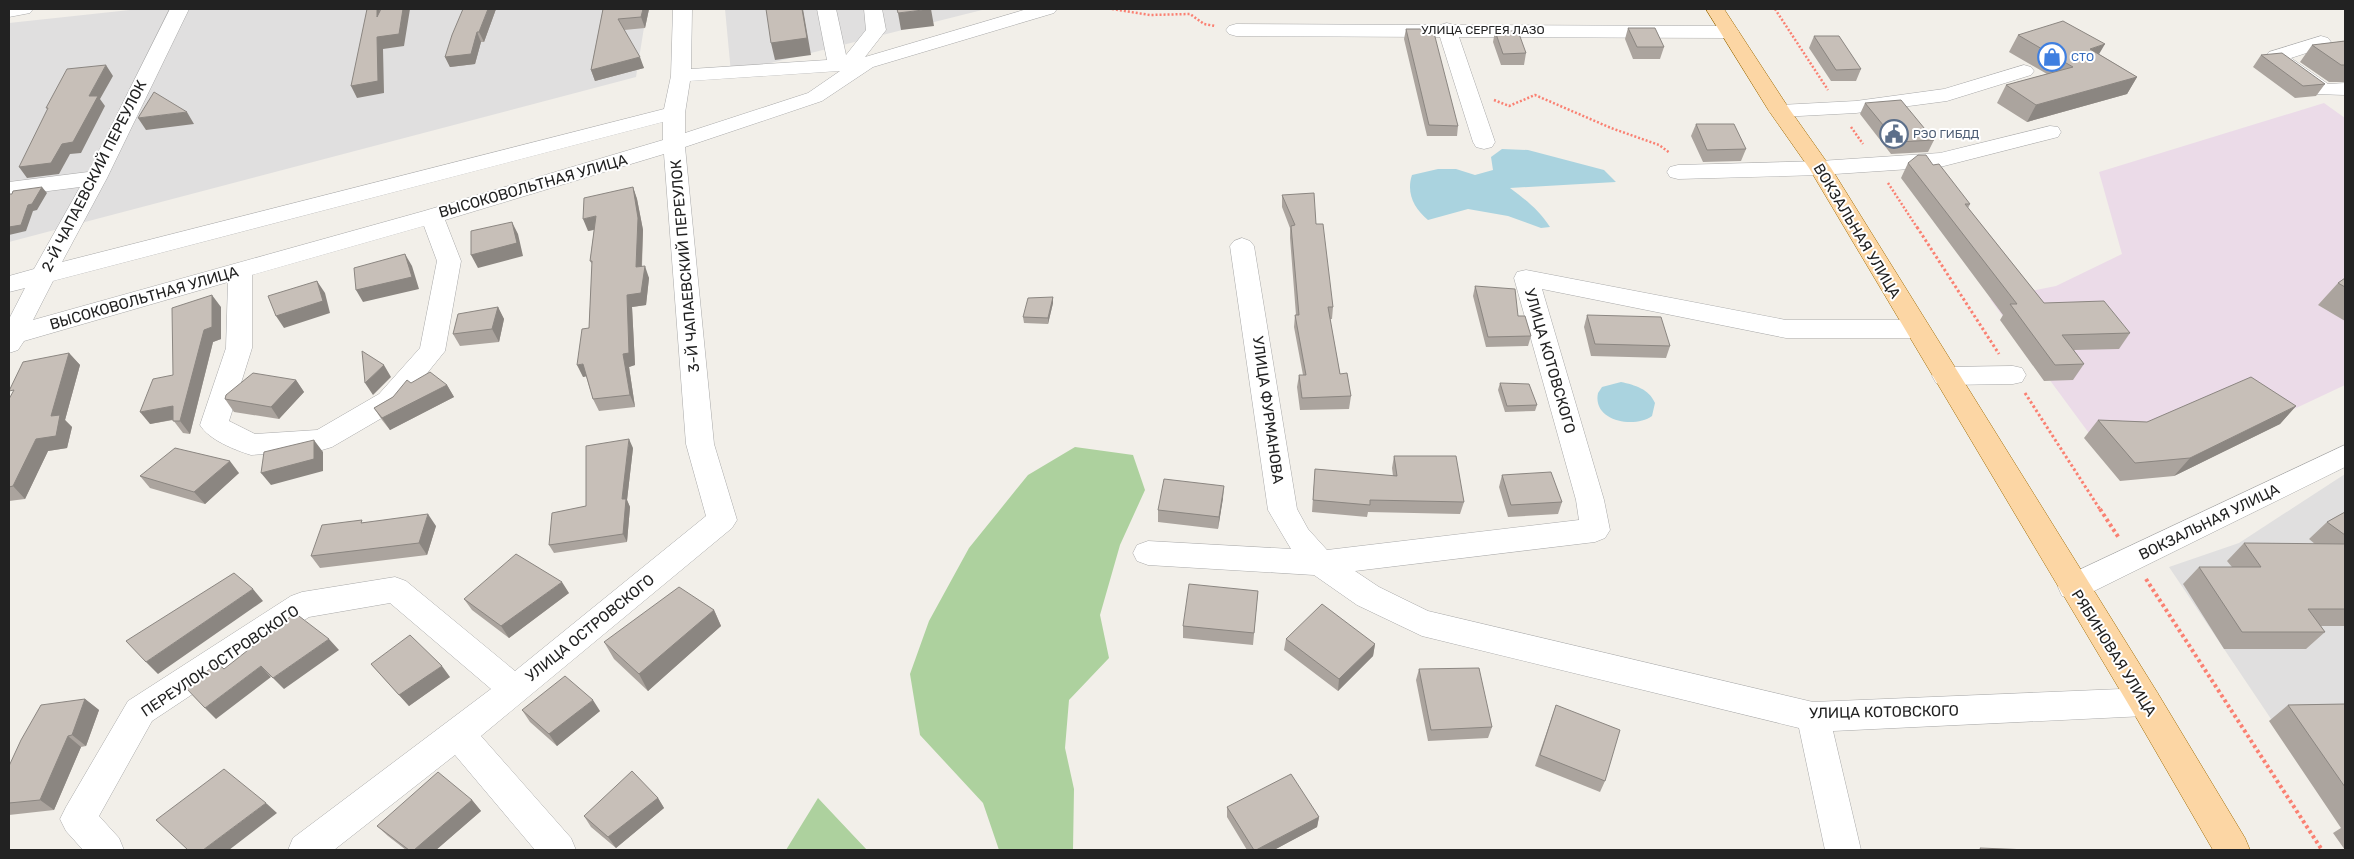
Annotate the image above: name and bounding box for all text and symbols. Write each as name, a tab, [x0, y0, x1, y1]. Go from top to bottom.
street label: УЛИЦА СЕРГЕЯ ЛАЗО	[1421, 23, 1545, 37]
shop icon: СТО	[2037, 42, 2067, 72]
place label: СТО	[2071, 50, 2094, 64]
street label: 2-Й ЧАПАЕВСКИЙ ПЕРЕУЛОК	[38, 77, 151, 275]
public building icon: РЭО ГИБДД	[1879, 119, 1909, 149]
place label: РЭО ГИБДД	[1913, 127, 1980, 141]
street label: ВЫСОКОВОЛЬТНАЯ УЛИЦА	[437, 150, 629, 222]
street label: 3-Й ЧАПАЕВСКИЙ ПЕРЕУЛОК	[667, 159, 703, 373]
street label: ВОКЗАЛЬНАЯ УЛИЦА	[1810, 160, 1904, 302]
street label: ВЫСОКОВОЛЬТНАЯ УЛИЦА	[48, 262, 240, 334]
street label: УЛИЦА КОТОВСКОГО	[1521, 286, 1579, 436]
street label: УЛИЦА ФУРМАНОВА	[1249, 335, 1287, 485]
street label: ВОКЗАЛЬНАЯ УЛИЦА	[2136, 480, 2282, 564]
street label: УЛИЦА ОСТРОВСКОГО	[522, 571, 658, 685]
street label: РЯБИНОВАЯ УЛИЦА	[2068, 586, 2160, 720]
street label: ПЕРЕУЛОК ОСТРОВСКОГО	[138, 601, 302, 721]
street label: УЛИЦА КОТОВСКОГО	[1809, 702, 1959, 722]

